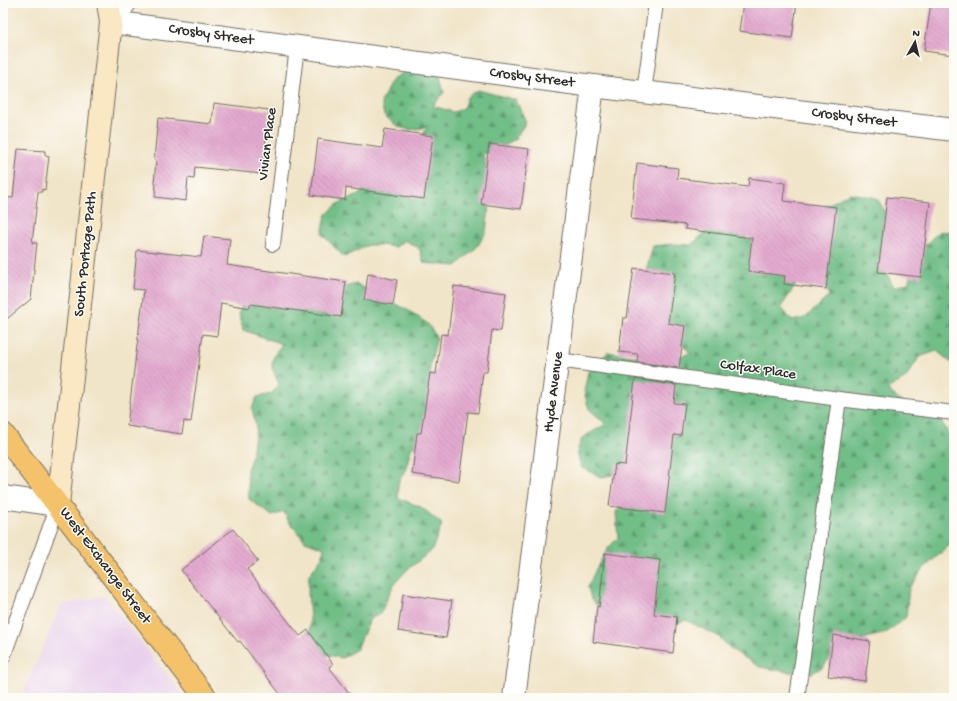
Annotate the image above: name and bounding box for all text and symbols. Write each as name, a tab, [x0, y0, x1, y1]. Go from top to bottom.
street label: Crosby Street	[167, 20, 256, 50]
north arrow	[895, 22, 935, 62]
text: N	[912, 28, 921, 41]
street label: Crosby Street	[488, 64, 577, 92]
street label: Crosby Street	[810, 104, 899, 132]
street label: Vivian Place	[254, 106, 281, 182]
street label: South Portage Path	[70, 190, 102, 318]
street label: Hyde Avenue	[540, 350, 568, 433]
street label: Colfax Place	[719, 356, 797, 384]
street label: West Exchange Street	[55, 504, 156, 629]

